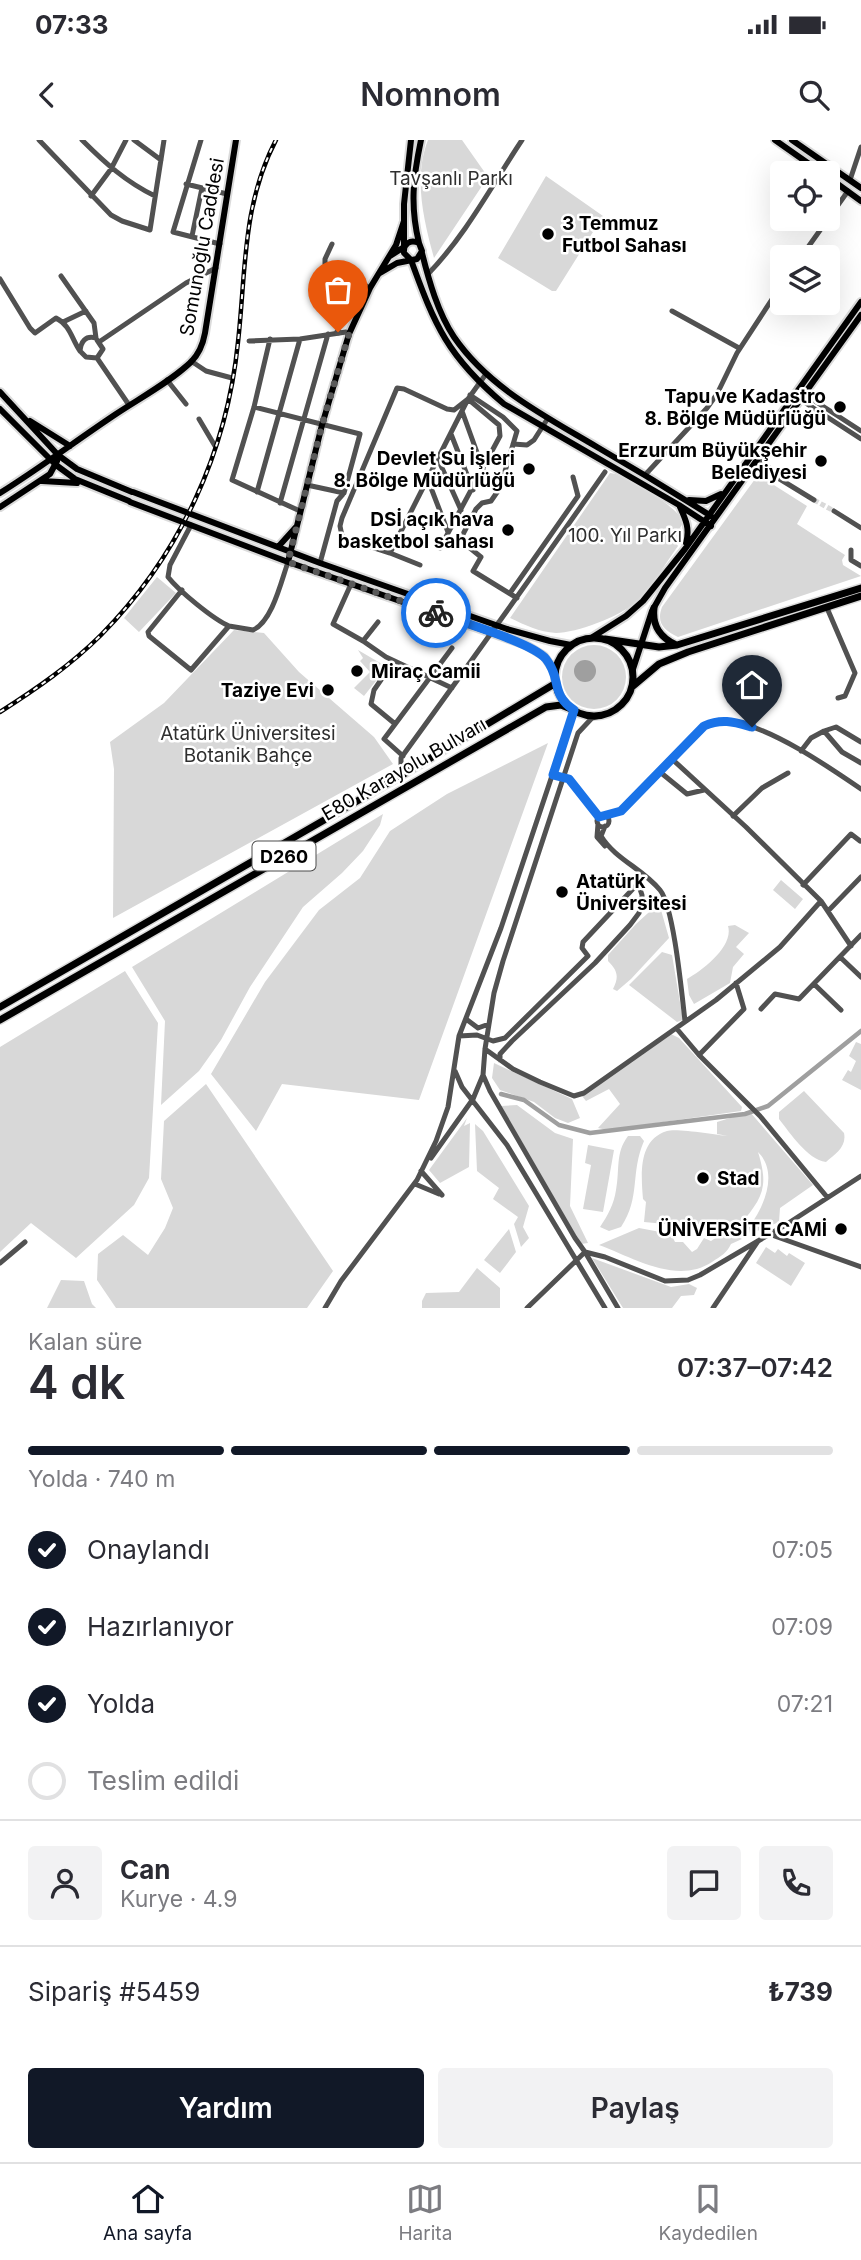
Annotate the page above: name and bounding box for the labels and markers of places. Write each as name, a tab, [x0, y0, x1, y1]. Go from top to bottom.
place label: 3 Temmuz Futbol Sahası	[562, 212, 687, 257]
marker: 3 Temmuz Futbol Sahası	[540, 226, 556, 242]
pin	[308, 260, 368, 332]
place label: Tapu ve Kadastro 8. Bölge Müdürlüğü	[644, 385, 826, 430]
marker: Tapu ve Kadastro 8. Bölge Müdürlüğü	[832, 399, 848, 415]
place label: Erzurum Büyükşehir Belediyesi	[618, 439, 807, 484]
place label: Devlet Su İşleri 8. Bölge Müdürlüğü	[333, 447, 515, 492]
marker: Erzurum Büyükşehir Belediyesi	[813, 453, 829, 469]
marker: Devlet Su İşleri 8. Bölge Müdürlüğü	[521, 461, 537, 477]
place label: DSİ açık hava basketbol sahası	[338, 508, 494, 553]
marker: DSİ açık hava basketbol sahası	[500, 522, 516, 538]
pin	[722, 655, 782, 727]
place label: Miraç Camii	[371, 660, 481, 683]
marker: Miraç Camii	[349, 663, 365, 679]
place label: Taziye Evi	[221, 679, 314, 702]
marker: Taziye Evi	[320, 682, 336, 698]
place label: Atatürk Üniversitesi	[576, 870, 687, 915]
marker: Atatürk Üniversitesi	[554, 884, 570, 900]
place label: Stad	[717, 1167, 760, 1190]
marker: Stad	[695, 1170, 711, 1186]
place label: ÜNİVERSİTE CAMİ	[658, 1218, 827, 1241]
marker: ÜNİVERSİTE CAMİ	[833, 1221, 849, 1237]

